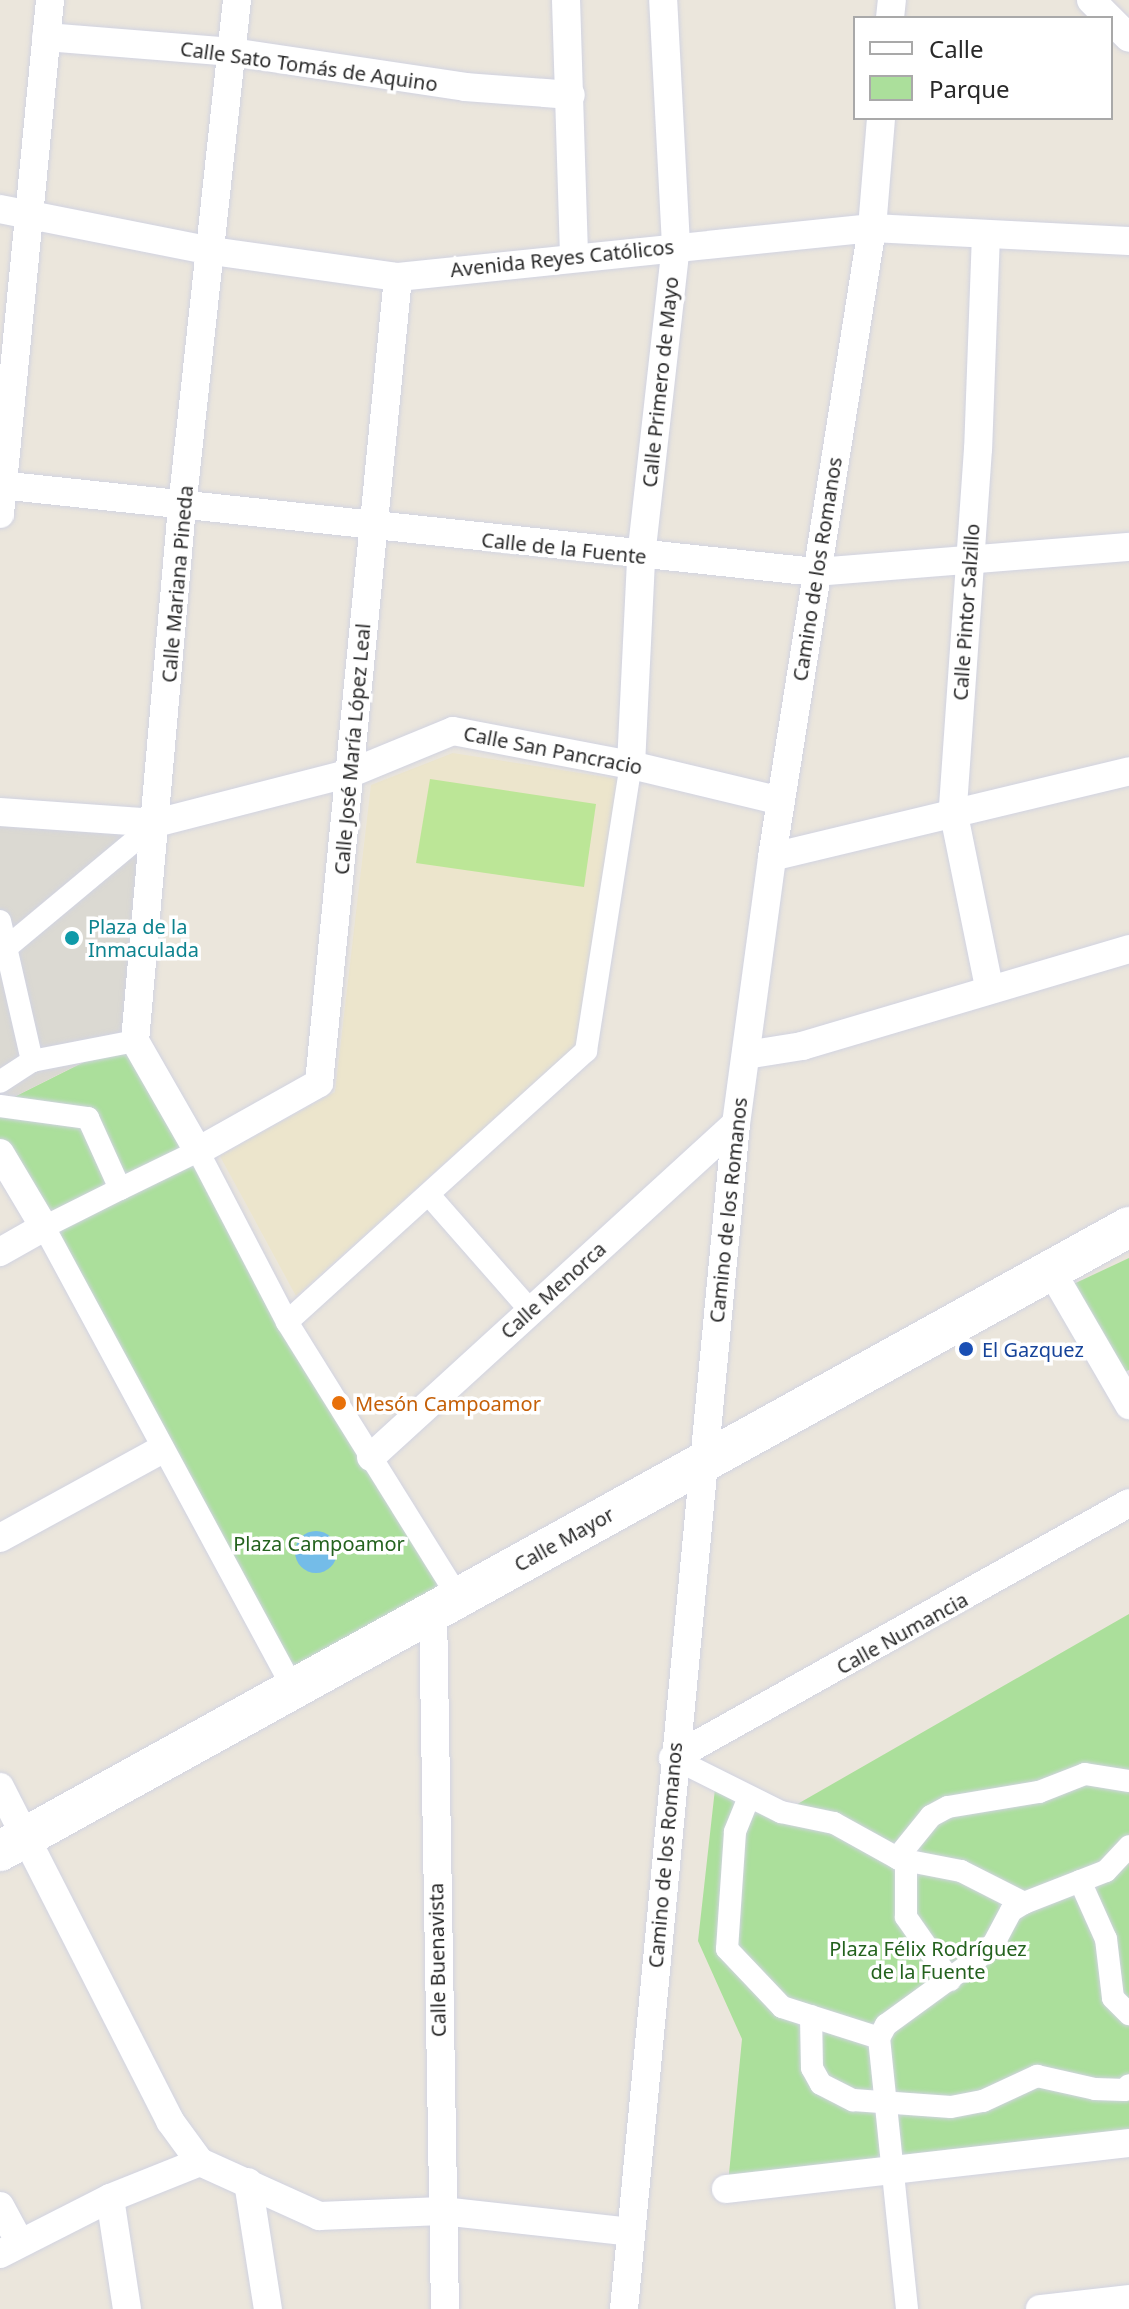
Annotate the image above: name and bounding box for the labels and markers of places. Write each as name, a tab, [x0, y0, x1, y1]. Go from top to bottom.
place label: Plaza de la Inmaculada	[88, 914, 199, 961]
marker: Plaza de la Inmaculada	[63, 929, 81, 947]
place label: El Gazquez	[982, 1337, 1084, 1361]
marker: El Gazquez	[957, 1340, 975, 1358]
place label: Mesón Campoamor	[355, 1391, 541, 1415]
marker: Mesón Campoamor	[330, 1394, 348, 1412]

